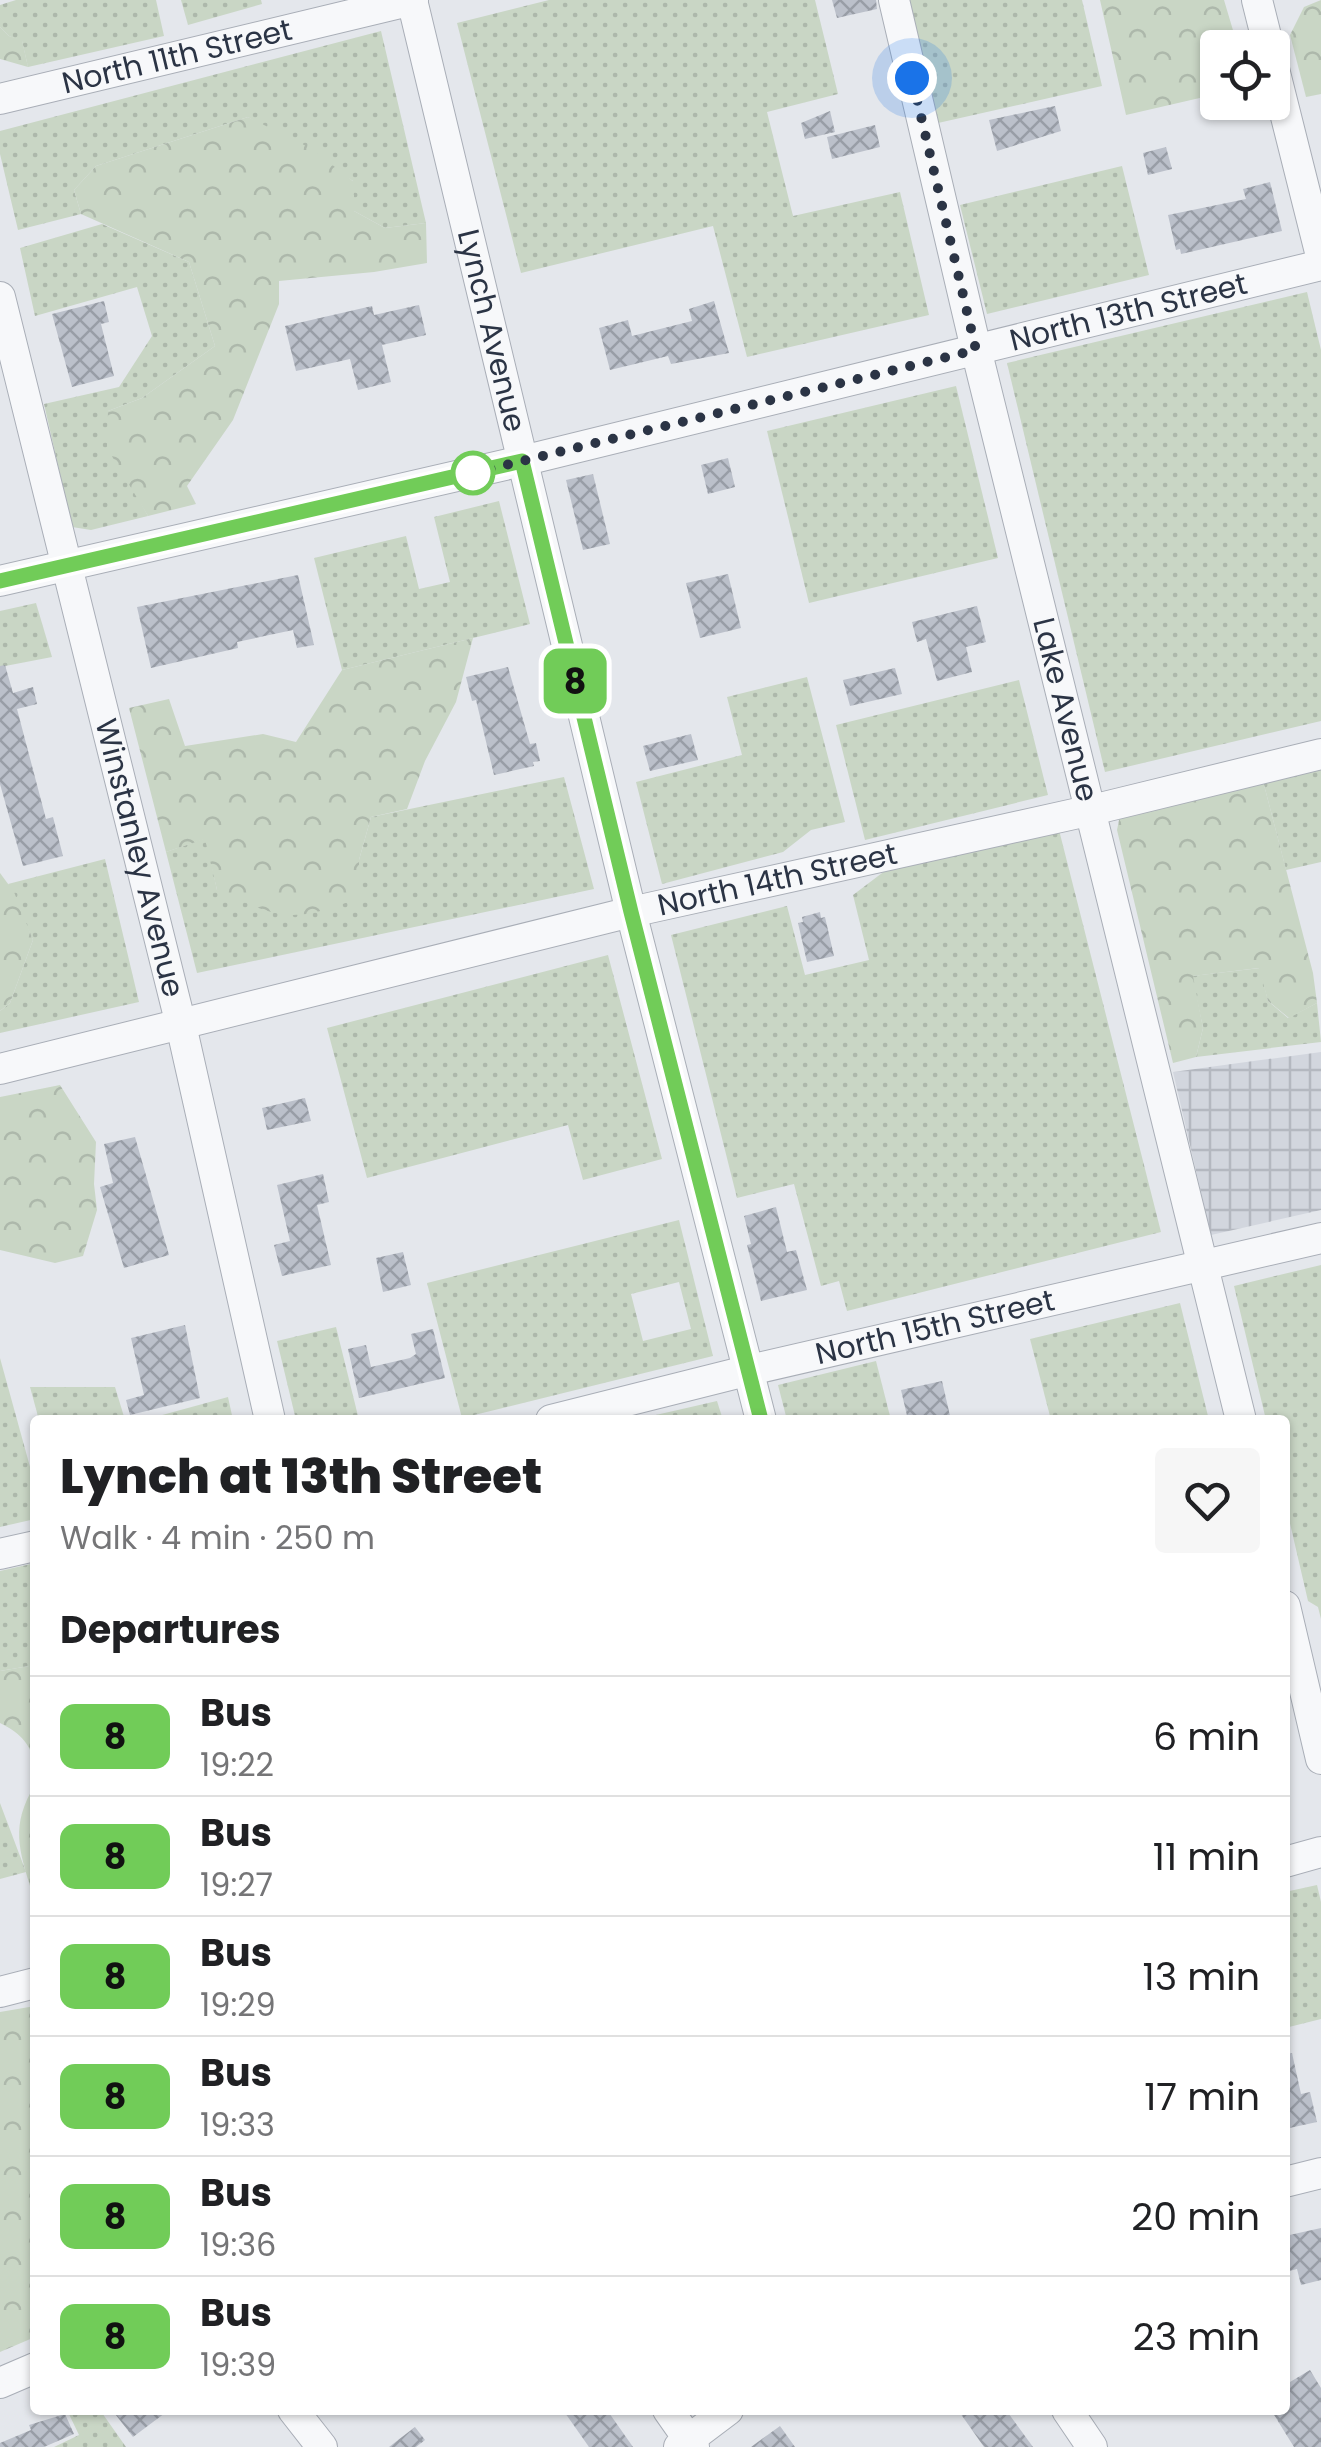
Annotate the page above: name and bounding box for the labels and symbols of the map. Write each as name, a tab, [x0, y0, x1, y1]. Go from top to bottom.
street label: North 11th Street	[58, 8, 296, 104]
your location	[887, 53, 937, 103]
street label: Lynch Avenue	[447, 225, 537, 436]
street label: North 13th Street	[1005, 262, 1251, 362]
unlabelled marker	[452, 452, 494, 494]
street label: Lake Avenue	[1022, 613, 1109, 806]
line badge: 8	[542, 648, 608, 714]
street label: Winstanley Avenue	[85, 714, 195, 1002]
street label: North 14th Street	[653, 832, 901, 927]
street label: North 15th Street	[811, 1278, 1059, 1375]

